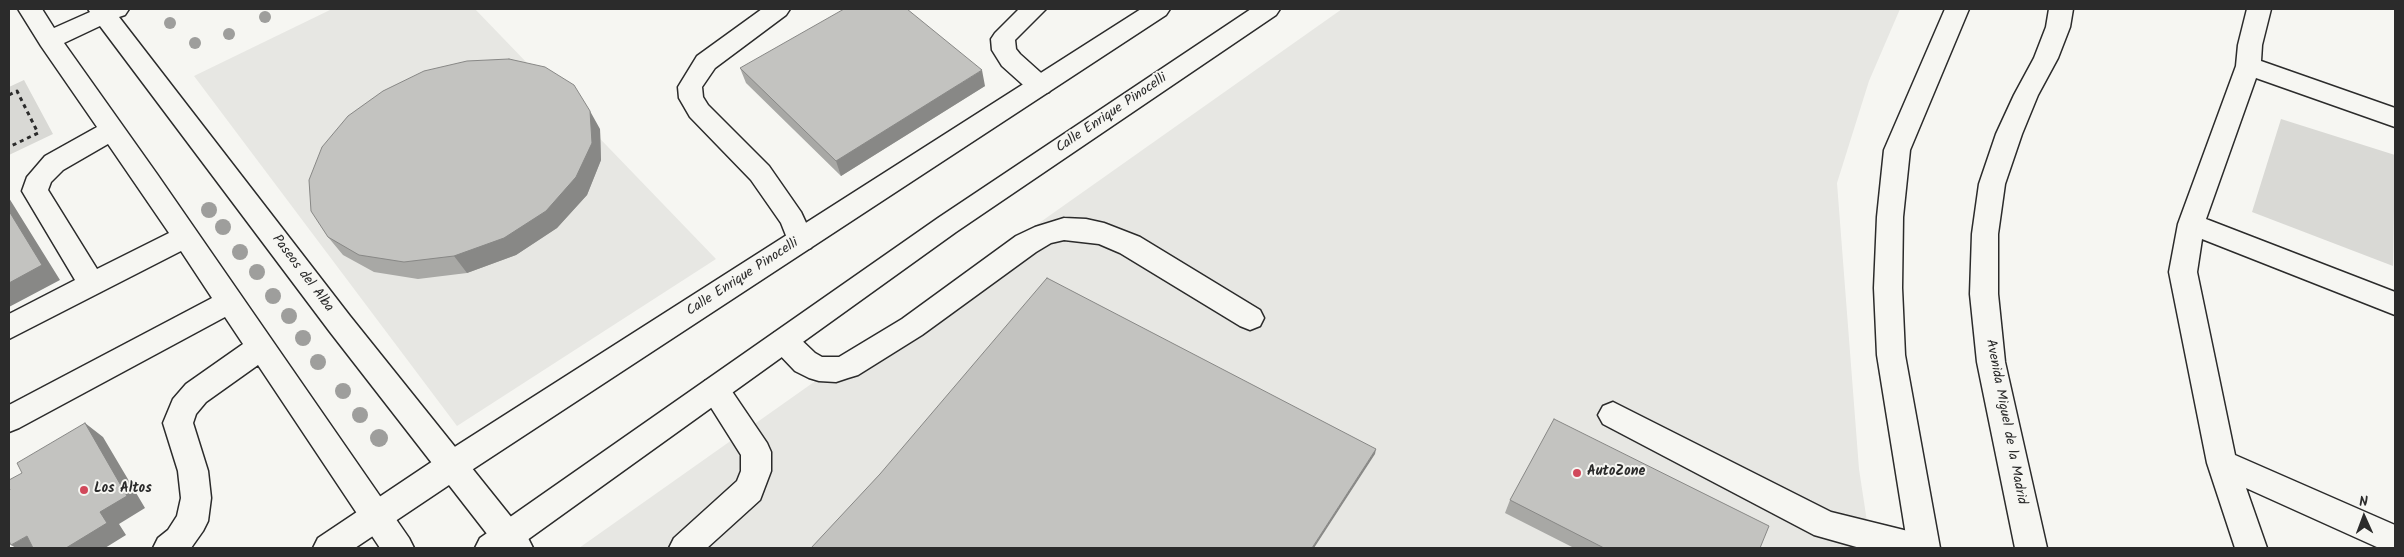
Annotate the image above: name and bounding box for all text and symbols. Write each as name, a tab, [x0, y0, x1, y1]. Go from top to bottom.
street label: Calle Enrique Pinocelli	[1053, 71, 1171, 157]
street label: Paseos del Alba	[267, 232, 337, 316]
street label: Calle Enrique Pinocelli	[684, 236, 802, 320]
street label: Avenida Miguel de la Madrid	[1981, 338, 2029, 506]
place label: AutoZone	[1587, 465, 1645, 481]
marker: AutoZone	[1571, 467, 1583, 479]
place label: Los Altos	[94, 482, 152, 498]
marker: Los Altos	[78, 484, 90, 496]
text: N	[2359, 491, 2368, 513]
north arrow	[2339, 492, 2389, 542]

